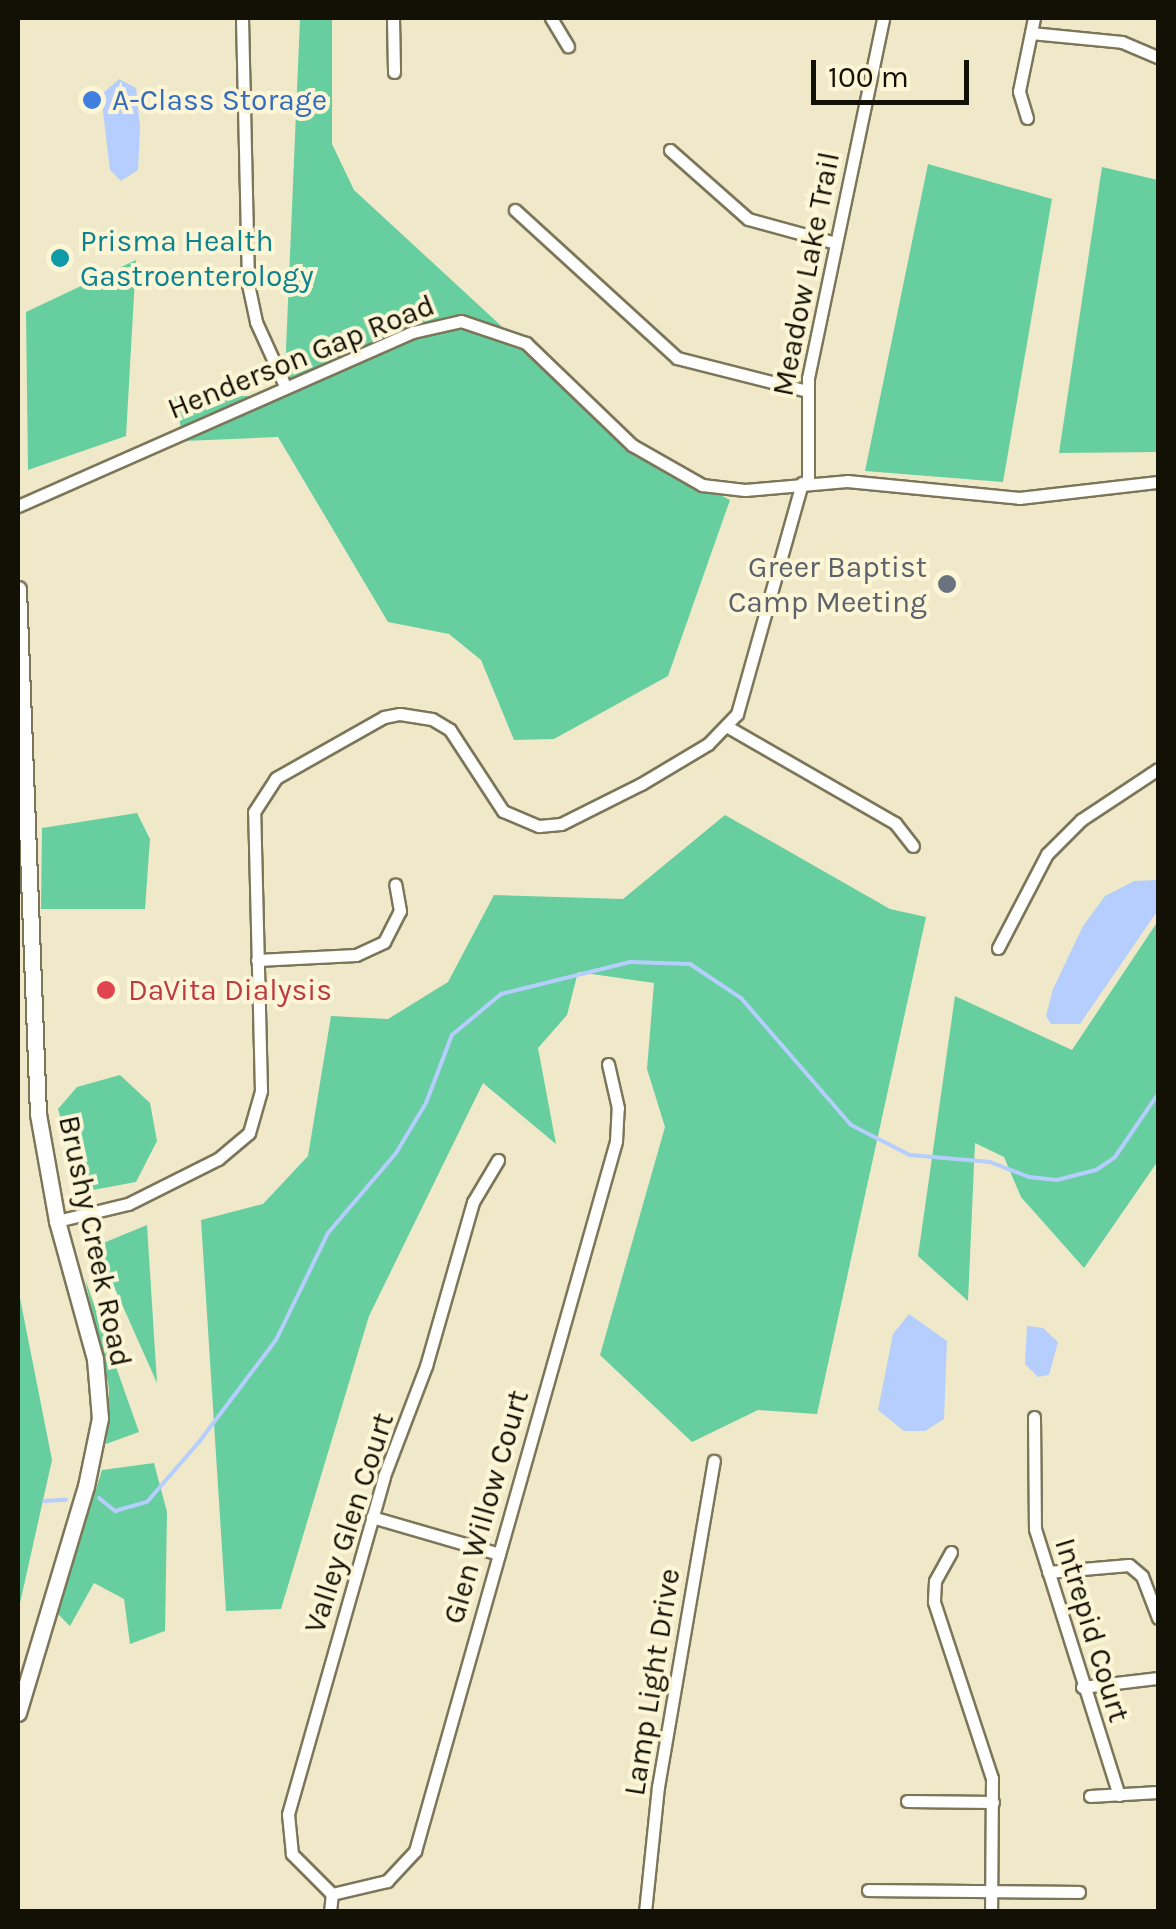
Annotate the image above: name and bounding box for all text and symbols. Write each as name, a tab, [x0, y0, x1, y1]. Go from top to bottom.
scale bar	[816, 40, 974, 102]
text: 100 m	[828, 59, 909, 95]
place label: A-Class Storage	[112, 82, 327, 118]
marker: A-Class Storage	[81, 89, 103, 111]
street label: Meadow Lake Trail	[765, 149, 847, 399]
place label: Prisma Health Gastroenterology	[80, 223, 314, 294]
marker: Prisma Health Gastroenterology	[49, 247, 71, 269]
street label: Henderson Gap Road	[162, 287, 440, 427]
place label: Greer Baptist Camp Meeting	[728, 549, 927, 620]
marker: Greer Baptist Camp Meeting	[936, 573, 958, 595]
place label: DaVita Dialysis	[128, 972, 332, 1008]
marker: DaVita Dialysis	[93, 977, 119, 1003]
street label: Brushy Creek Road	[51, 1112, 139, 1370]
street label: Glen Willow Court	[435, 1386, 537, 1628]
street label: Valley Glen Court	[296, 1408, 402, 1638]
street label: Intrepid Court	[1047, 1534, 1137, 1726]
street label: Lamp Light Drive	[616, 1566, 688, 1798]

